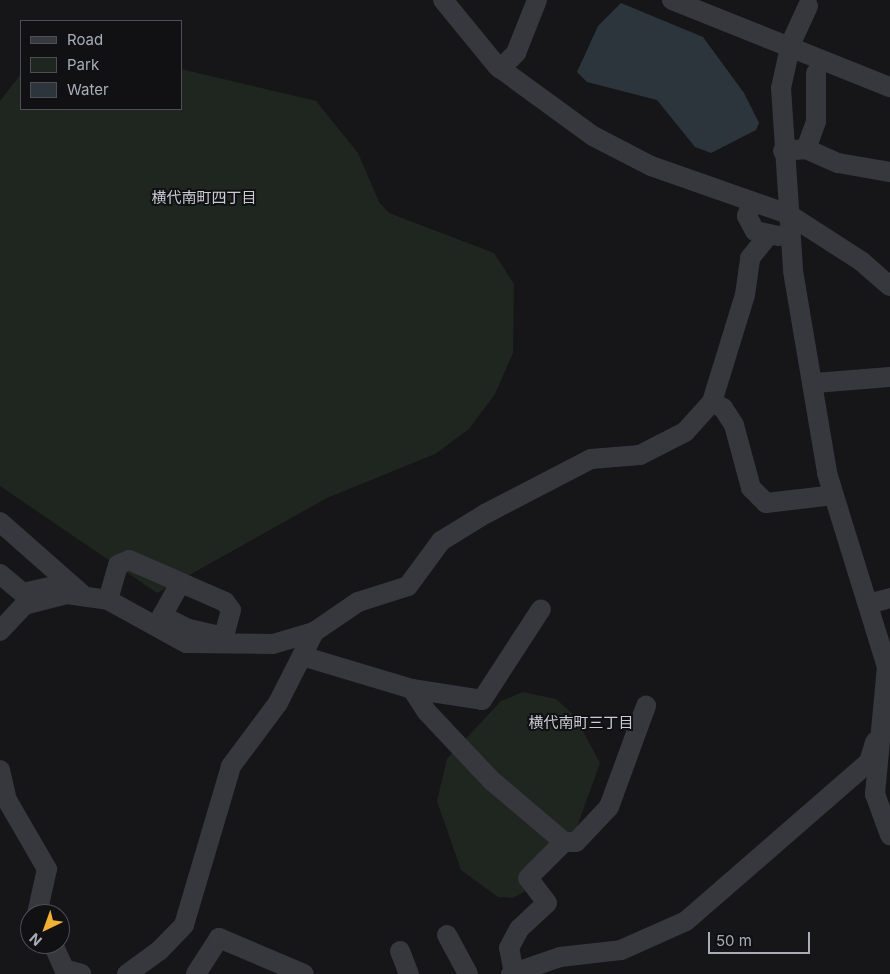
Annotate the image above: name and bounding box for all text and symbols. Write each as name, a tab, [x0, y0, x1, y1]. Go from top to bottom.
legend	[20, 20, 182, 110]
text: Road	[67, 30, 103, 49]
text: Park	[67, 55, 99, 74]
text: Water	[67, 80, 109, 99]
district label: 横代南町四丁目	[152, 189, 256, 207]
district label: 横代南町三丁目	[529, 714, 633, 732]
north arrow	[20, 904, 70, 954]
scale bar	[710, 922, 812, 954]
text: N	[26, 930, 45, 950]
text: 50 m	[716, 931, 752, 950]

